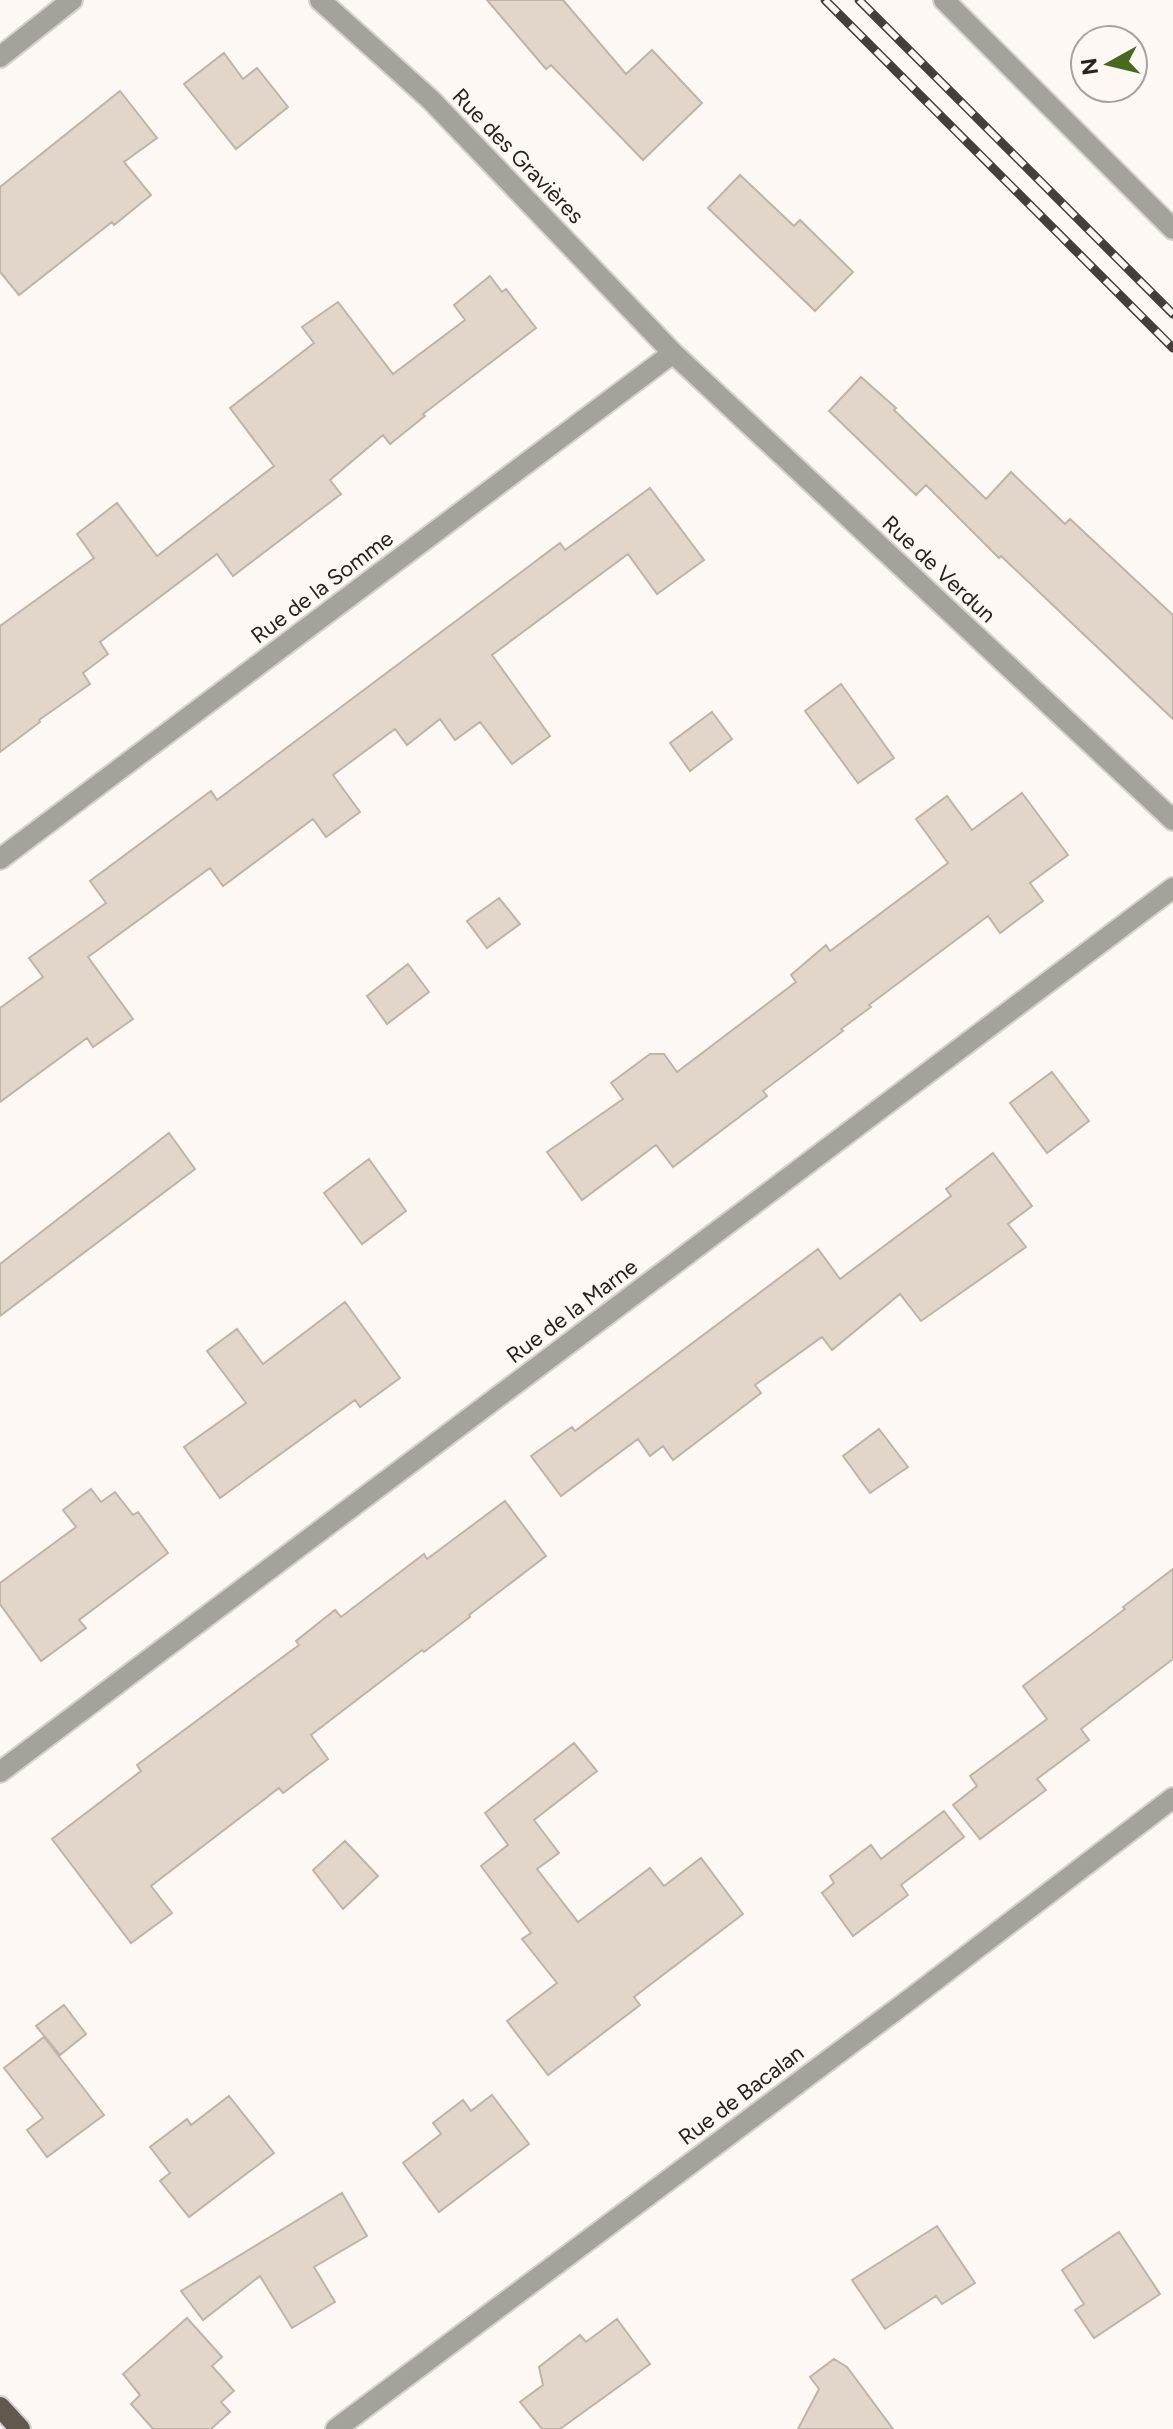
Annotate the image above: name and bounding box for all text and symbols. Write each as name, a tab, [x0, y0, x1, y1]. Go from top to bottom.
north arrow	[1069, 24, 1149, 104]
text: N	[1075, 56, 1104, 77]
street label: Rue des Gravières	[447, 83, 589, 229]
street label: Rue de Verdun	[877, 510, 1001, 628]
street label: Rue de la Somme	[246, 525, 398, 649]
street label: Rue de la Marne	[501, 1253, 643, 1369]
street label: Rue de Bacalan	[673, 2039, 809, 2151]

